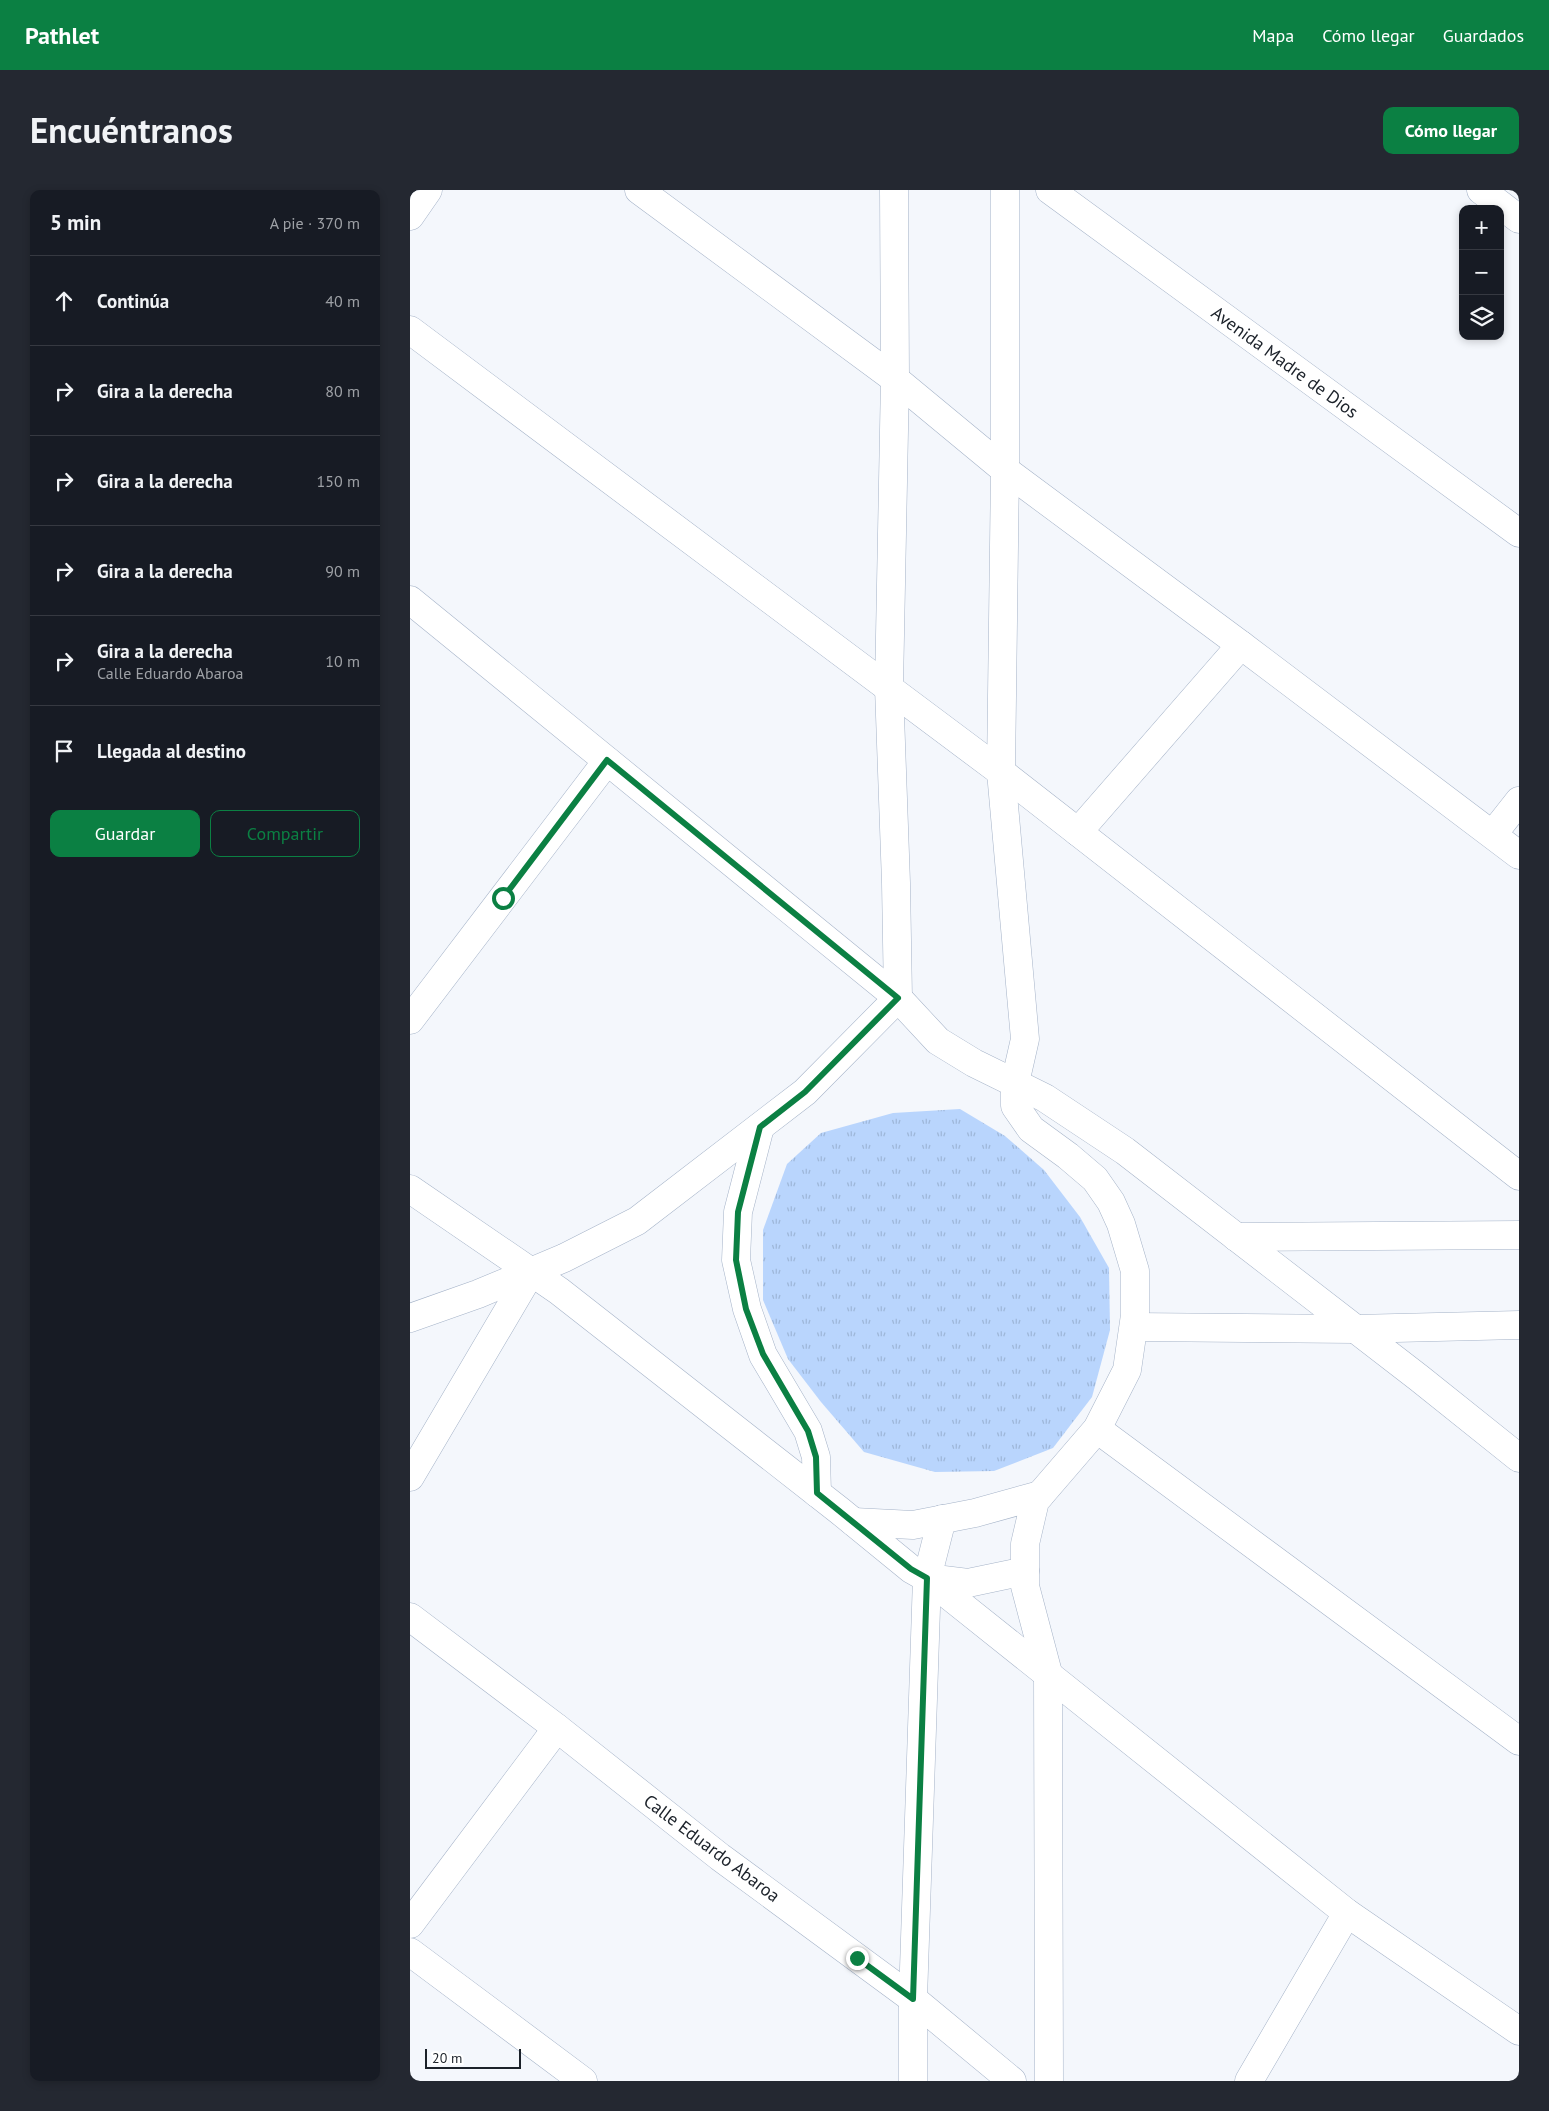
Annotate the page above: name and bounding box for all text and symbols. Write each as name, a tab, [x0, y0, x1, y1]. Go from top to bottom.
text: Pathlet	[25, 20, 99, 51]
text: Mapa	[1252, 24, 1294, 47]
text: Cómo llegar	[1322, 24, 1415, 47]
text: Guardados	[1443, 24, 1524, 47]
text: Encuéntranos	[30, 107, 233, 153]
button: Cómo llegar	[1383, 107, 1519, 154]
map controls	[1459, 205, 1504, 340]
button: +	[1459, 205, 1504, 250]
text: 5 min	[50, 209, 101, 236]
text: A pie · 370 m	[270, 213, 360, 233]
button: −	[1459, 250, 1504, 295]
icon: ahead	[50, 287, 78, 315]
text: Continúa	[97, 289, 169, 313]
text: 40 m	[325, 291, 360, 311]
button: layers	[1459, 295, 1504, 340]
street label: Avenida Madre de Dios	[1207, 301, 1363, 423]
icon: right	[50, 377, 78, 405]
text: Gira a la derecha	[97, 379, 233, 403]
text: 80 m	[325, 381, 360, 401]
icon: right	[50, 467, 78, 495]
text: Gira a la derecha	[97, 469, 233, 493]
text: 150 m	[317, 471, 360, 491]
icon: right	[50, 557, 78, 585]
text: Gira a la derecha	[97, 559, 233, 583]
text: 90 m	[325, 561, 360, 581]
text: Gira a la derecha	[97, 639, 233, 663]
icon: right	[50, 647, 78, 675]
text: 10 m	[325, 651, 360, 671]
text: Calle Eduardo Abaroa	[97, 663, 244, 683]
icon: arrive	[50, 737, 78, 765]
text: Llegada al destino	[97, 739, 246, 763]
button: Guardar	[50, 810, 200, 857]
button: Compartir	[210, 810, 360, 857]
route start	[492, 887, 515, 910]
street label: Calle Eduardo Abaroa	[639, 1789, 785, 1907]
route end	[846, 1947, 869, 1970]
scale bar	[425, 2046, 521, 2069]
text: 20 m	[432, 2049, 462, 2067]

